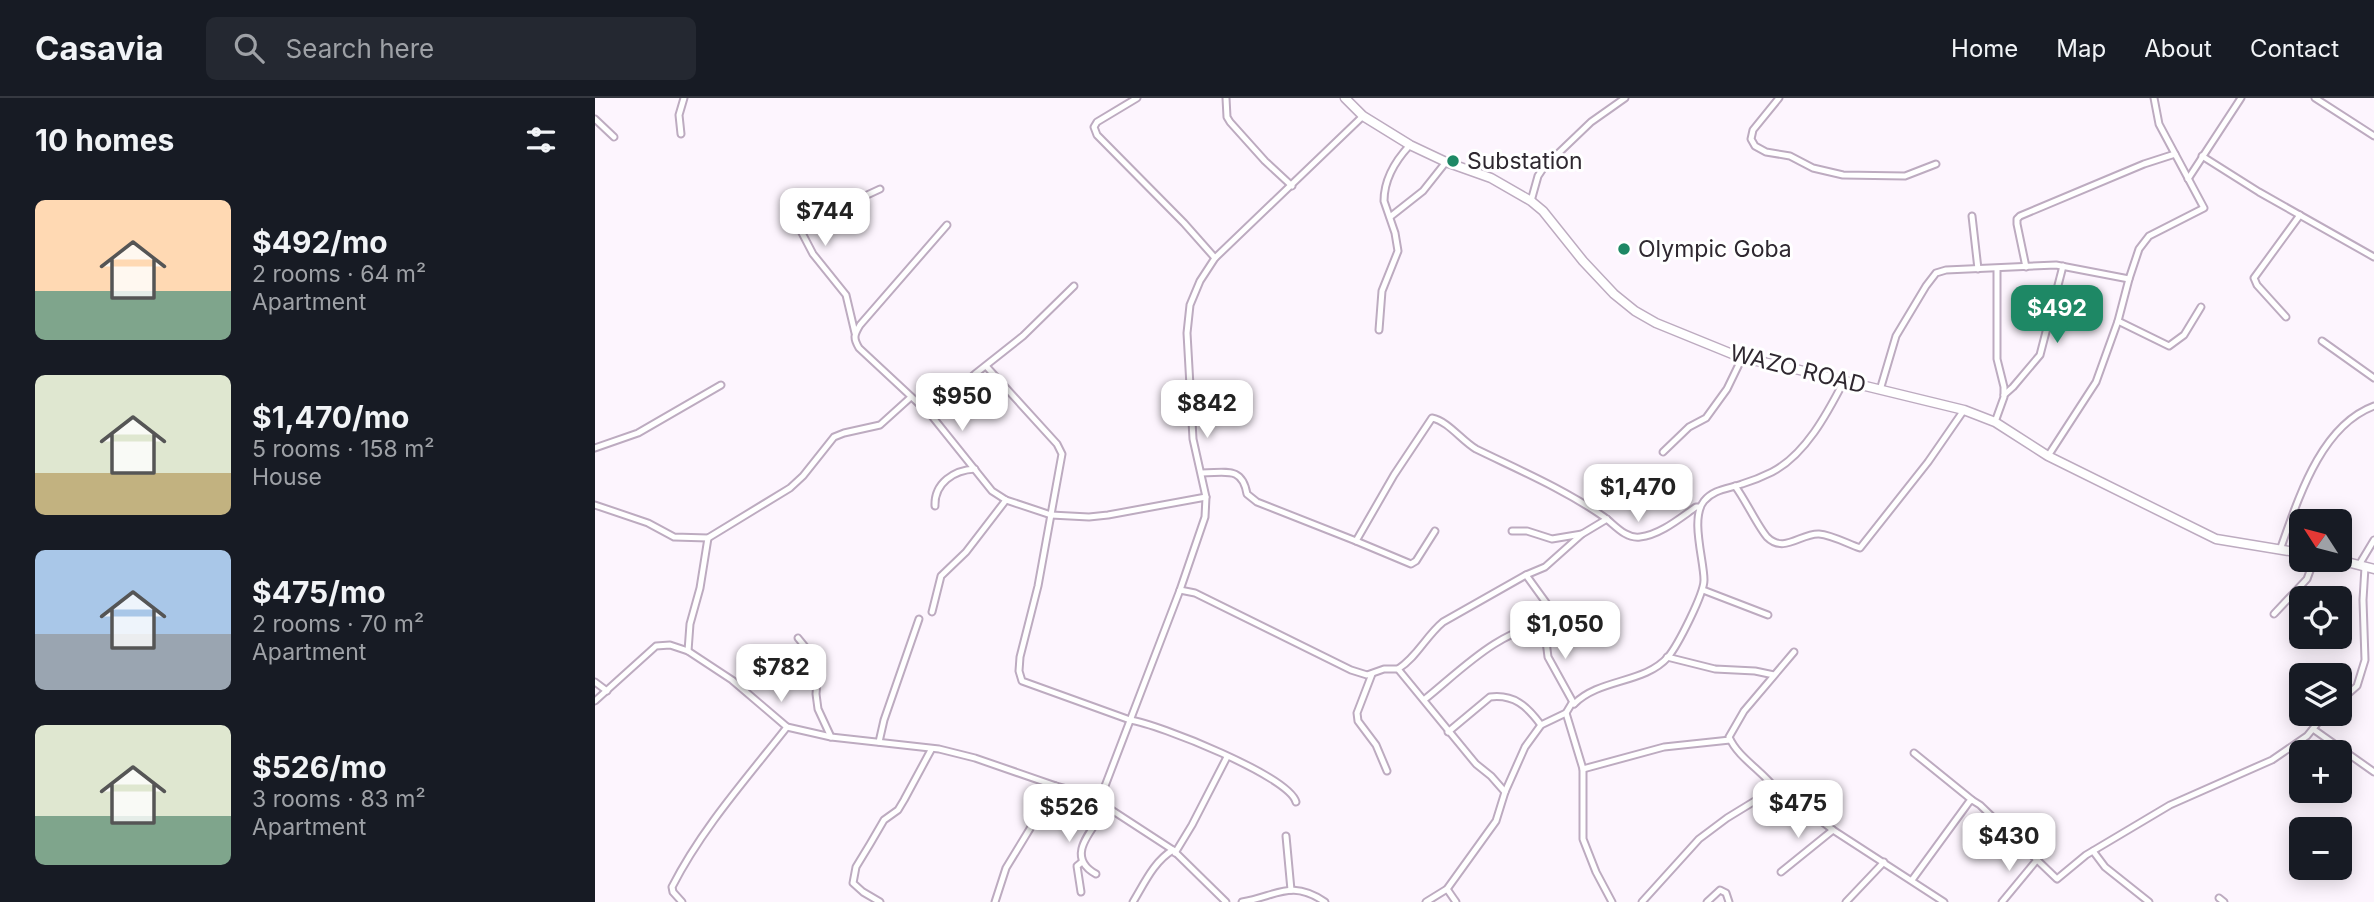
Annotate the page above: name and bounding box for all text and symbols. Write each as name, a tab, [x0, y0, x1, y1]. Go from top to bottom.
search box	[206, 17, 696, 80]
text: Casavia	[35, 28, 164, 68]
icon: search	[230, 29, 268, 67]
text: Search here	[286, 33, 434, 64]
text: Home	[1951, 34, 2018, 63]
text: Map	[2056, 34, 2106, 63]
text: About	[2144, 34, 2212, 63]
text: Contact	[2250, 34, 2339, 63]
icon: filters	[522, 121, 560, 159]
text: 10 homes	[35, 122, 174, 158]
place label: Substation	[1467, 147, 1583, 175]
marker: Substation	[1445, 153, 1461, 169]
pin: $744	[784, 188, 866, 248]
text: $744	[796, 197, 854, 225]
text: $492/mo	[252, 224, 388, 260]
icon: home	[91, 228, 175, 312]
place label: Olympic Goba	[1638, 235, 1792, 263]
marker: Olympic Goba	[1616, 241, 1632, 257]
text: 2 rooms · 64 m²	[252, 260, 426, 288]
pin: $492	[2016, 286, 2098, 345]
text: Apartment	[252, 288, 366, 316]
text: $492	[2027, 294, 2087, 322]
street label: WAZO ROAD	[1727, 339, 1869, 399]
pin: $950	[921, 374, 1003, 433]
pin: $842	[1166, 380, 1248, 440]
text: $950	[932, 382, 992, 410]
text: $842	[1177, 389, 1237, 417]
text: $1,470/mo	[252, 399, 410, 435]
icon: home	[91, 403, 175, 487]
text: 5 rooms · 158 m²	[252, 435, 435, 463]
text: House	[252, 463, 322, 491]
pin: $1,470	[1581, 464, 1695, 524]
text: $1,470	[1600, 473, 1676, 501]
north arrow	[2289, 509, 2352, 572]
map controls	[2289, 509, 2352, 880]
text: $475/mo	[252, 574, 386, 610]
icon: home	[91, 578, 175, 662]
button: locate	[2289, 586, 2352, 649]
pin: $1,050	[1508, 602, 1622, 661]
text: 2 rooms · 70 m²	[252, 610, 424, 638]
text: $1,050	[1526, 610, 1604, 638]
text: Apartment	[252, 638, 366, 666]
pin: $782	[740, 644, 822, 704]
text: $782	[752, 653, 810, 681]
button: layers	[2289, 663, 2352, 726]
button: +	[2289, 740, 2352, 803]
text: $526/mo	[252, 749, 387, 785]
icon: home	[91, 753, 175, 837]
pin: $475	[1757, 780, 1839, 840]
pin: $526	[1028, 784, 1110, 844]
text: 3 rooms · 83 m²	[252, 785, 426, 813]
text: $475	[1769, 789, 1827, 817]
text: $526	[1039, 793, 1099, 821]
text: Apartment	[252, 813, 366, 841]
pin: $430	[1968, 814, 2050, 873]
button: −	[2289, 817, 2352, 880]
text: $430	[1979, 822, 2039, 850]

